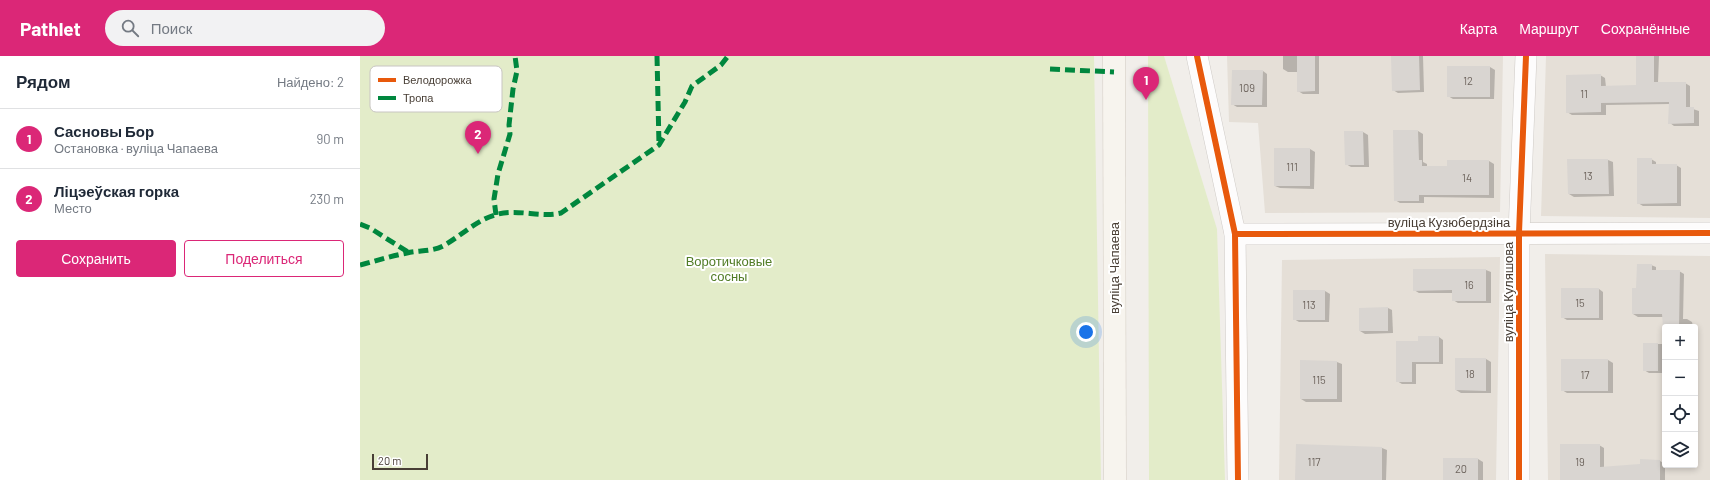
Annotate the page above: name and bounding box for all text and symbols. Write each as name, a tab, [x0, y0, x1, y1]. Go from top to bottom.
search box	[105, 10, 385, 46]
text: Pathlet	[20, 17, 81, 40]
icon: search	[119, 17, 141, 39]
text: Поиск	[151, 19, 192, 37]
text: Карта	[1460, 20, 1497, 37]
text: Маршрут	[1519, 20, 1579, 37]
text: Сохранённые	[1601, 20, 1690, 37]
legend	[370, 66, 502, 112]
pin: 1	[1133, 67, 1159, 100]
text: Рядом	[16, 71, 71, 91]
text: Велодорожка	[403, 73, 473, 86]
text: Найдено: 2	[277, 74, 344, 90]
house number: 12	[1463, 74, 1473, 87]
house number: 109	[1239, 81, 1255, 94]
house number: 11	[1580, 87, 1588, 100]
text: Тропа	[403, 91, 434, 104]
pin: 2	[465, 121, 491, 154]
text: Сасновы Бор	[54, 122, 154, 140]
text: 1	[27, 131, 31, 147]
text: 90 m	[317, 131, 344, 147]
text: Остановка · вуліца Чапаева	[54, 140, 218, 156]
house number: 111	[1286, 160, 1298, 173]
house number: 13	[1583, 169, 1593, 182]
house number: 14	[1462, 171, 1472, 184]
text: Ліцэеўская горка	[54, 182, 179, 200]
text: 2	[25, 191, 33, 207]
text: 230 m	[310, 191, 344, 207]
text: Место	[54, 200, 92, 216]
street label: вуліца Кузюбердзіна	[1388, 214, 1511, 230]
street label: вуліца Чапаева	[1106, 221, 1122, 314]
button: Сохранить	[16, 240, 176, 277]
button: Поделиться	[184, 240, 344, 277]
street label: вуліца Куляшова	[1500, 241, 1516, 342]
park label: Воротичковые сосны	[686, 253, 772, 284]
house number: 16	[1464, 278, 1474, 291]
house number: 15	[1575, 296, 1585, 309]
house number: 113	[1302, 298, 1316, 311]
your location	[1076, 322, 1096, 342]
map controls	[1662, 324, 1698, 468]
button: +	[1662, 324, 1698, 360]
button: −	[1662, 360, 1698, 396]
house number: 18	[1465, 367, 1475, 380]
house number: 17	[1580, 368, 1590, 381]
house number: 115	[1312, 373, 1326, 386]
button: locate	[1662, 396, 1698, 432]
button: layers	[1662, 432, 1698, 468]
scale bar	[372, 452, 428, 471]
text: 20 m	[378, 454, 401, 467]
house number: 117	[1308, 455, 1320, 468]
house number: 19	[1575, 455, 1585, 468]
house number: 20	[1455, 462, 1467, 475]

